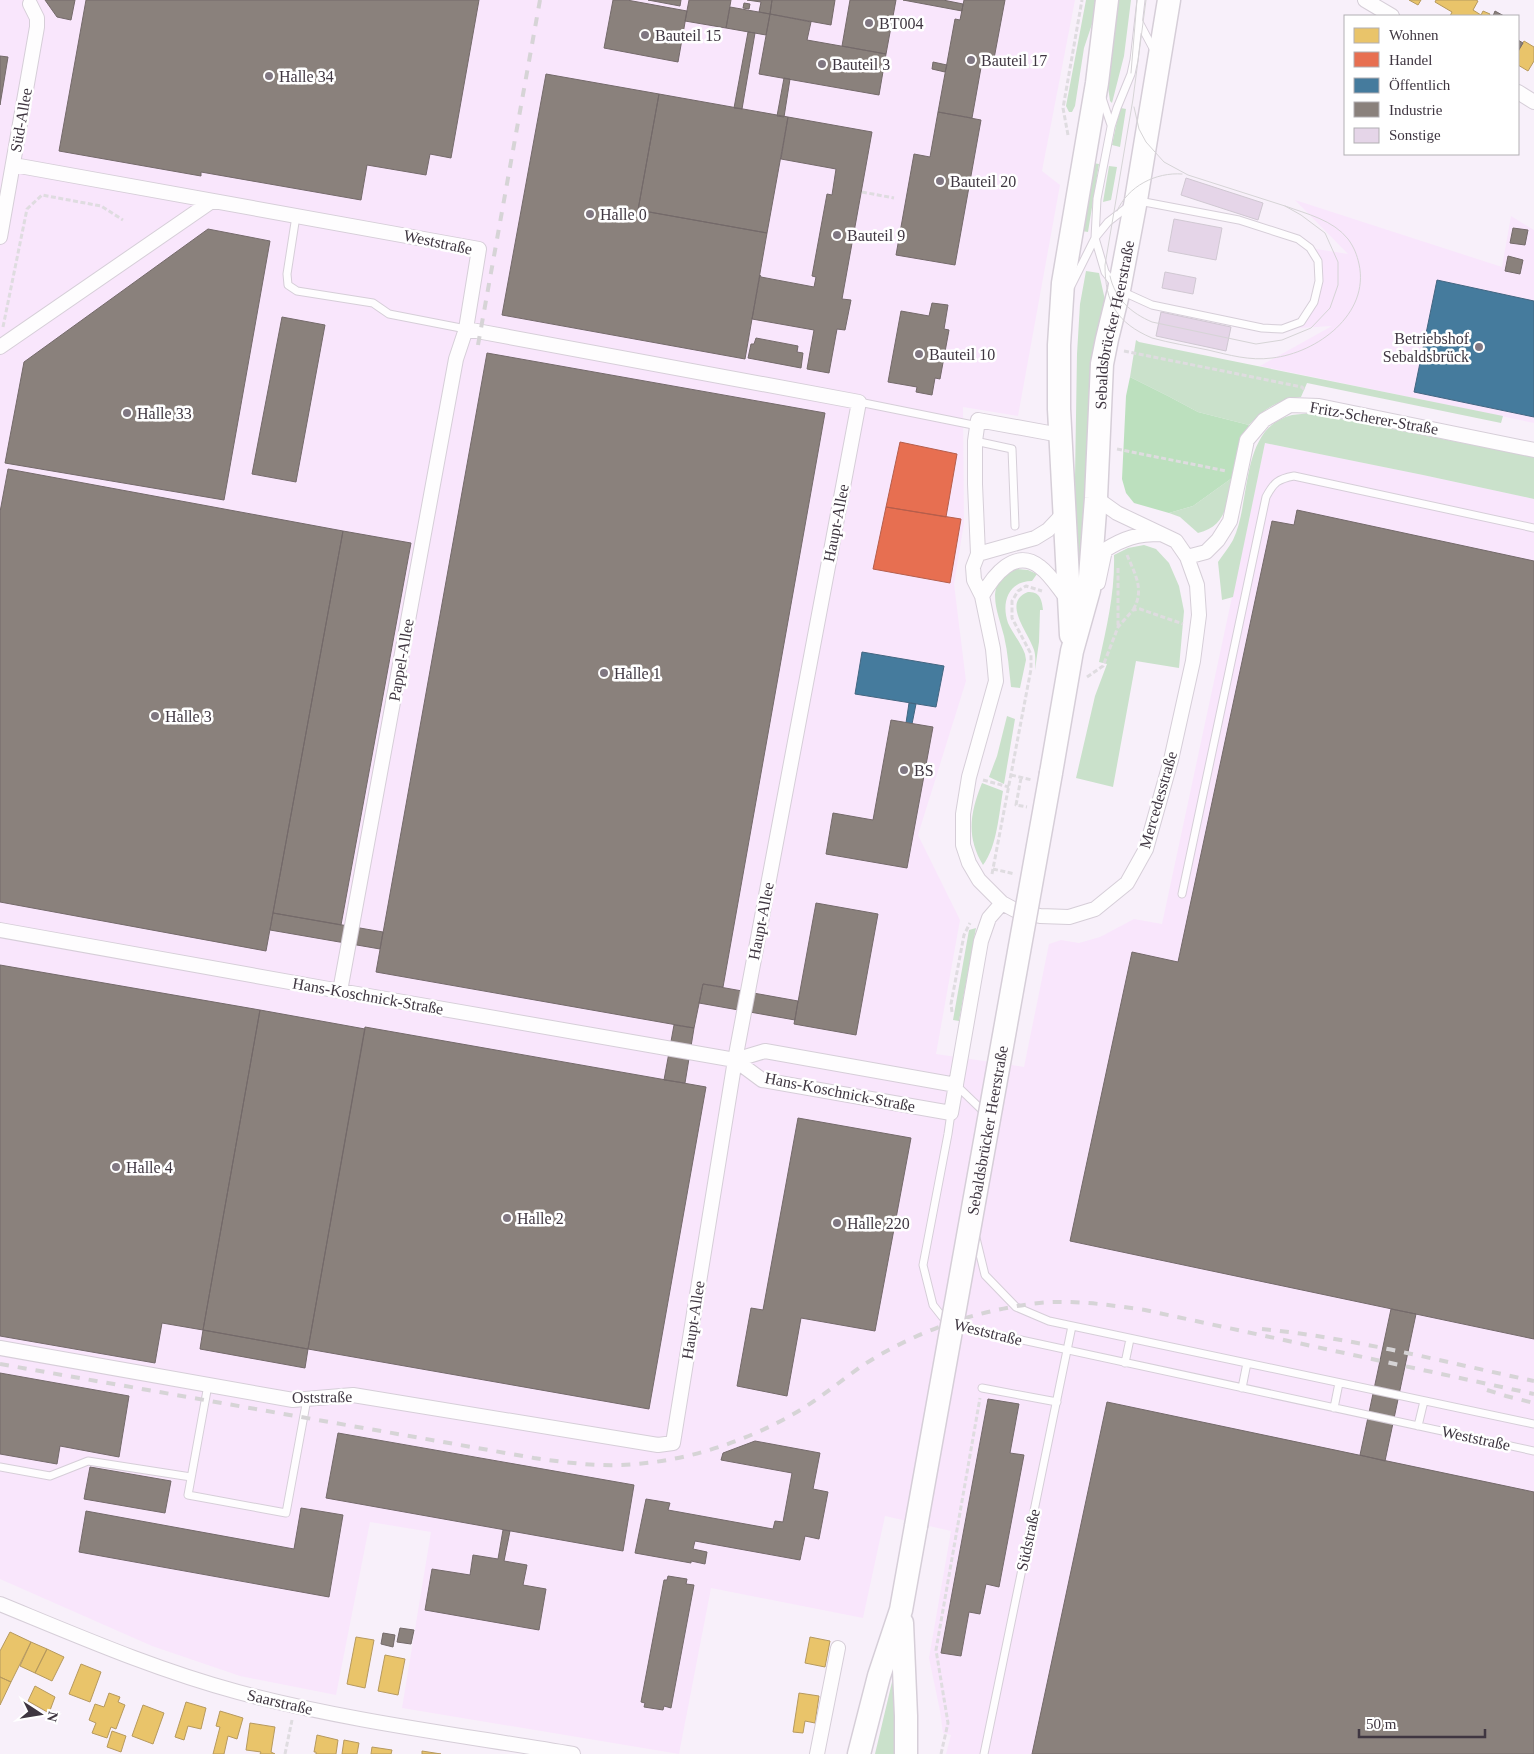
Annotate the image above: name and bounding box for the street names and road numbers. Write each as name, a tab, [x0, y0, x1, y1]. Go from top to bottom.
street label: Süd-Allee	[7, 87, 35, 153]
street label: Weststraße	[402, 226, 474, 258]
street label: Sebaldsbrücker Heerstraße	[1091, 239, 1137, 410]
street label: Fritz-Scherer-Straße	[1308, 398, 1440, 438]
street label: Haupt-Allee	[820, 483, 853, 564]
street label: Pappel-Allee	[385, 617, 418, 703]
street label: Mercedesstraße	[1136, 749, 1180, 851]
street label: Haupt-Allee	[745, 881, 778, 962]
street label: Hans-Koschnick-Straße	[291, 974, 445, 1018]
street label: Sebaldsbrücker Heerstraße	[963, 1044, 1010, 1216]
street label: Hans-Koschnick-Straße	[763, 1069, 917, 1115]
street label: Haupt-Allee	[678, 1280, 709, 1361]
street label: Weststraße	[952, 1315, 1024, 1349]
street label: Oststraße	[292, 1388, 352, 1406]
street label: Weststraße	[1440, 1422, 1512, 1454]
street label: Südstraße	[1013, 1507, 1043, 1573]
street label: Saarstraße	[246, 1686, 314, 1718]

